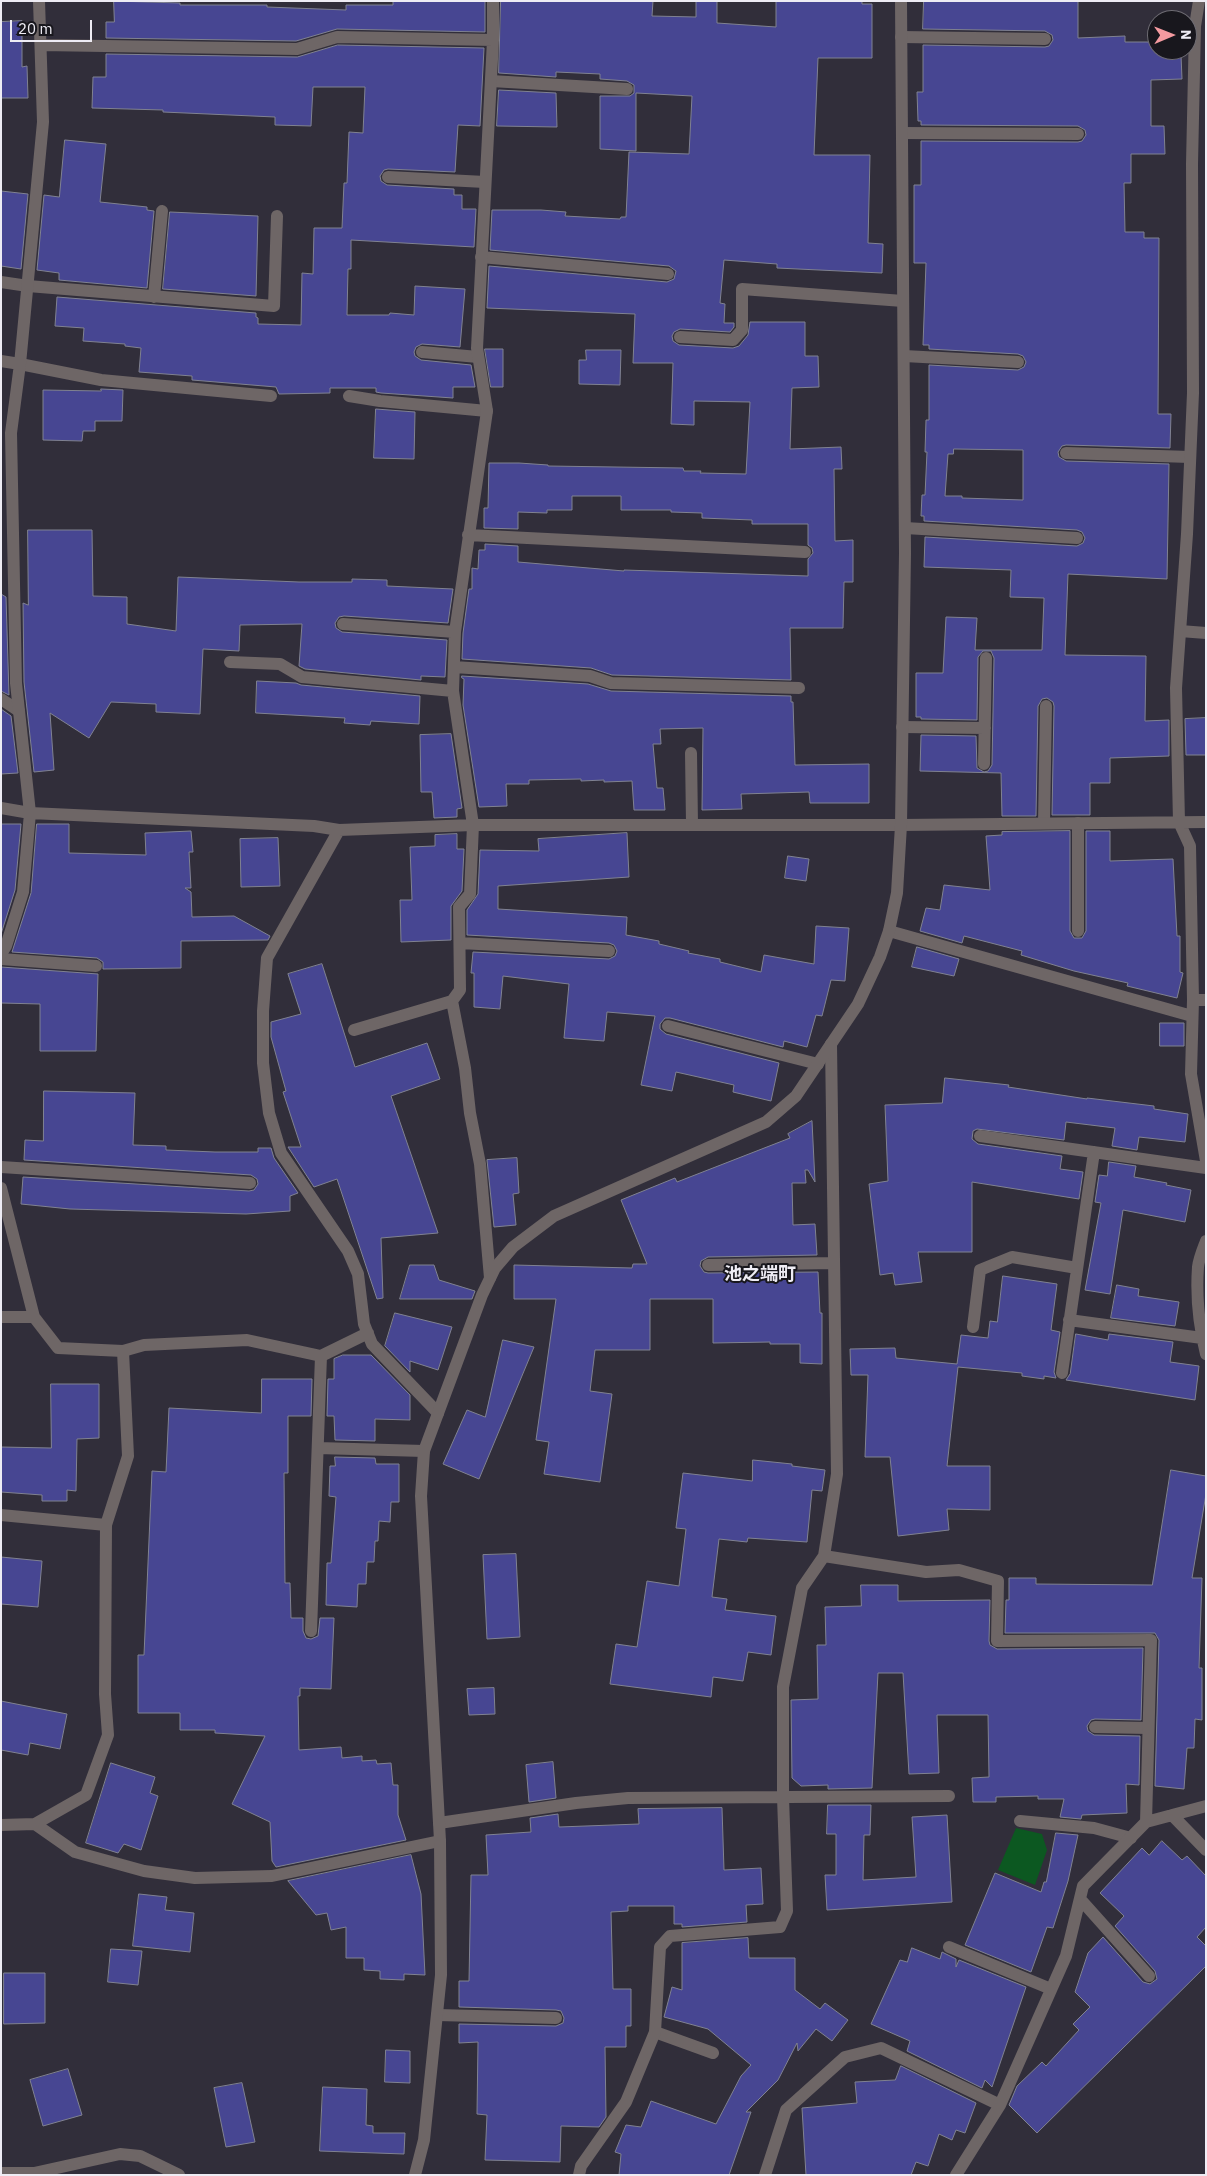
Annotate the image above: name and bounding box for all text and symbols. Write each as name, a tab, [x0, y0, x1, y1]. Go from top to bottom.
scale bar	[12, 10, 95, 42]
north arrow	[1147, 10, 1197, 60]
text: 20 m	[18, 19, 53, 38]
text: N	[1177, 30, 1195, 40]
district label: 池之端町	[724, 1264, 796, 1286]

